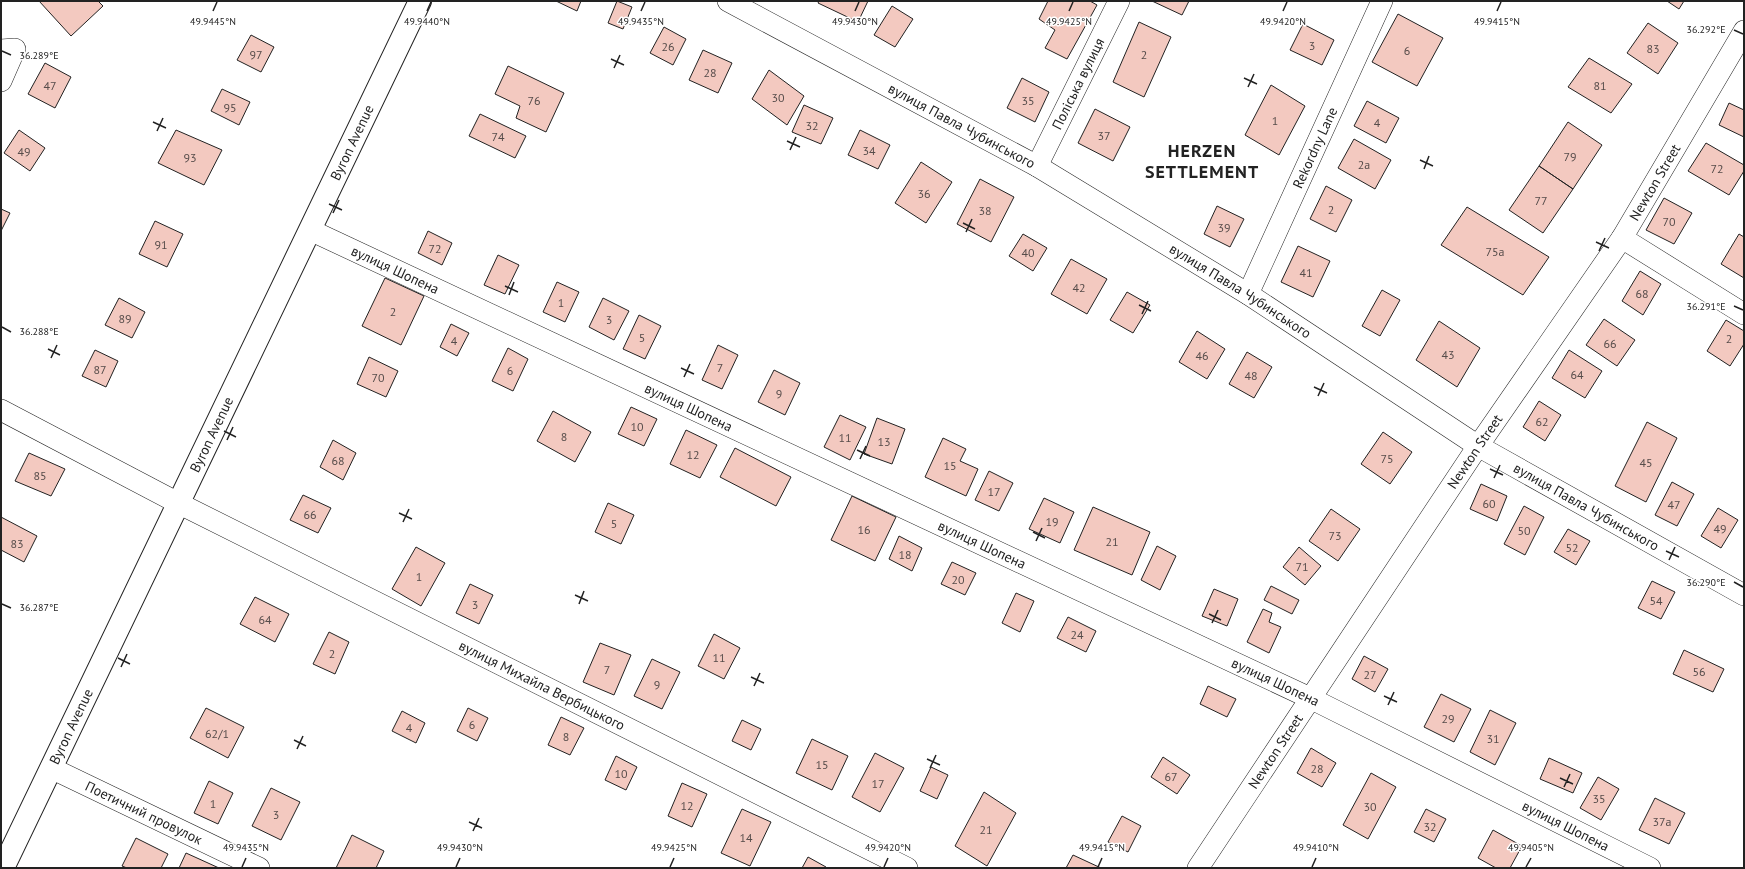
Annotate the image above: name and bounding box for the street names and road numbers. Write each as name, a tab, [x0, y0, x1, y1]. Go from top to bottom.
street label: Поліська вулиця	[1048, 35, 1108, 132]
street label: вулиця Павла Чубинського	[885, 79, 1038, 172]
street label: Byron Avenue	[326, 102, 378, 183]
street label: Rekordny Lane	[1289, 104, 1341, 191]
street label: Newton Street	[1625, 141, 1685, 224]
street label: вулиця Павла Чубинського	[1166, 240, 1315, 342]
street label: вулиця Шопена	[348, 242, 442, 298]
street label: вулиця Шопена	[642, 379, 735, 435]
street label: Byron Avenue	[186, 394, 237, 475]
street label: Newton Street	[1443, 411, 1506, 492]
street label: вулиця Павла Чубинського	[1510, 459, 1662, 555]
street label: вулиця Шопена	[935, 516, 1029, 573]
street label: вулиця Михайла Вербицького	[456, 636, 628, 734]
street label: вулиця Шопена	[1229, 654, 1323, 710]
street label: Byron Avenue	[45, 686, 97, 767]
street label: Newton Street	[1244, 710, 1307, 792]
street label: Поетичний провулок	[82, 777, 206, 849]
street label: вулиця Шопена	[1519, 797, 1612, 855]

